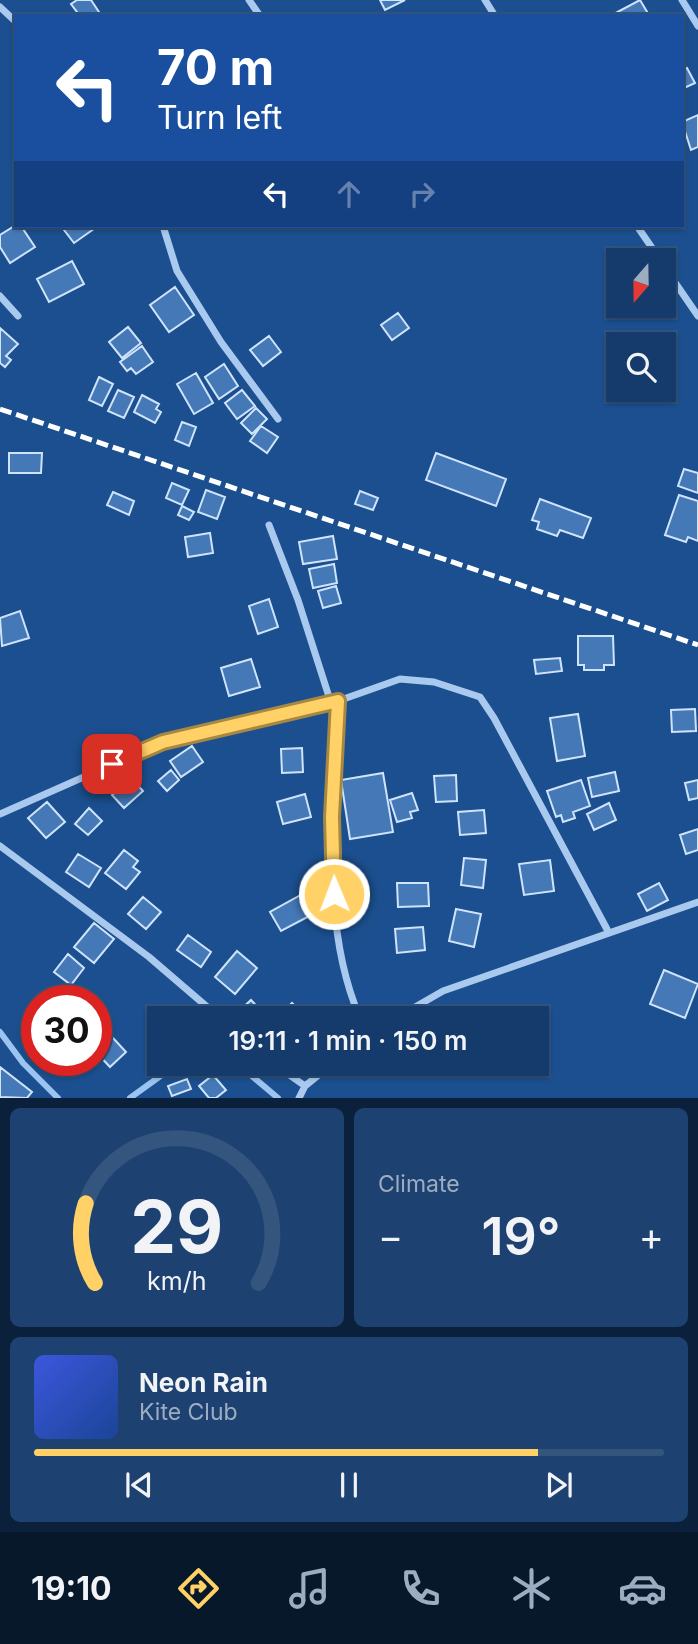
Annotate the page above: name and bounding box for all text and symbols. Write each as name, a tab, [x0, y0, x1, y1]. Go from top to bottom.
text: 70 m	[157, 38, 274, 97]
icon: left	[42, 42, 133, 133]
text: Turn left	[157, 98, 282, 137]
icon: left	[257, 175, 295, 213]
icon: ahead	[330, 175, 368, 213]
icon: right	[403, 175, 441, 213]
north arrow	[606, 248, 676, 318]
map controls	[606, 248, 676, 402]
button: search	[606, 332, 676, 402]
pin	[82, 734, 142, 794]
icon: arrive	[93, 745, 131, 783]
position arrow	[297, 857, 371, 931]
speed limit sign: 30	[21, 985, 112, 1076]
text: 19:11 · 1 min · 150 m	[229, 1025, 467, 1056]
text: Climate	[378, 1170, 460, 1198]
text: 29	[130, 1183, 224, 1272]
text: 19°	[481, 1205, 561, 1268]
text: −	[378, 1213, 403, 1259]
text: +	[639, 1213, 664, 1259]
text: km/h	[147, 1266, 207, 1296]
text: Neon Rain	[139, 1367, 268, 1398]
text: Kite Club	[139, 1398, 238, 1426]
icon: previous	[120, 1466, 158, 1504]
icon: pause	[330, 1466, 368, 1504]
icon: next	[540, 1466, 578, 1504]
icon: directions	[174, 1564, 223, 1613]
icon: music	[285, 1564, 334, 1613]
icon: phone	[396, 1564, 445, 1613]
icon: climate	[507, 1564, 556, 1613]
icon: car	[618, 1564, 667, 1613]
text: 19:10	[31, 1569, 112, 1608]

